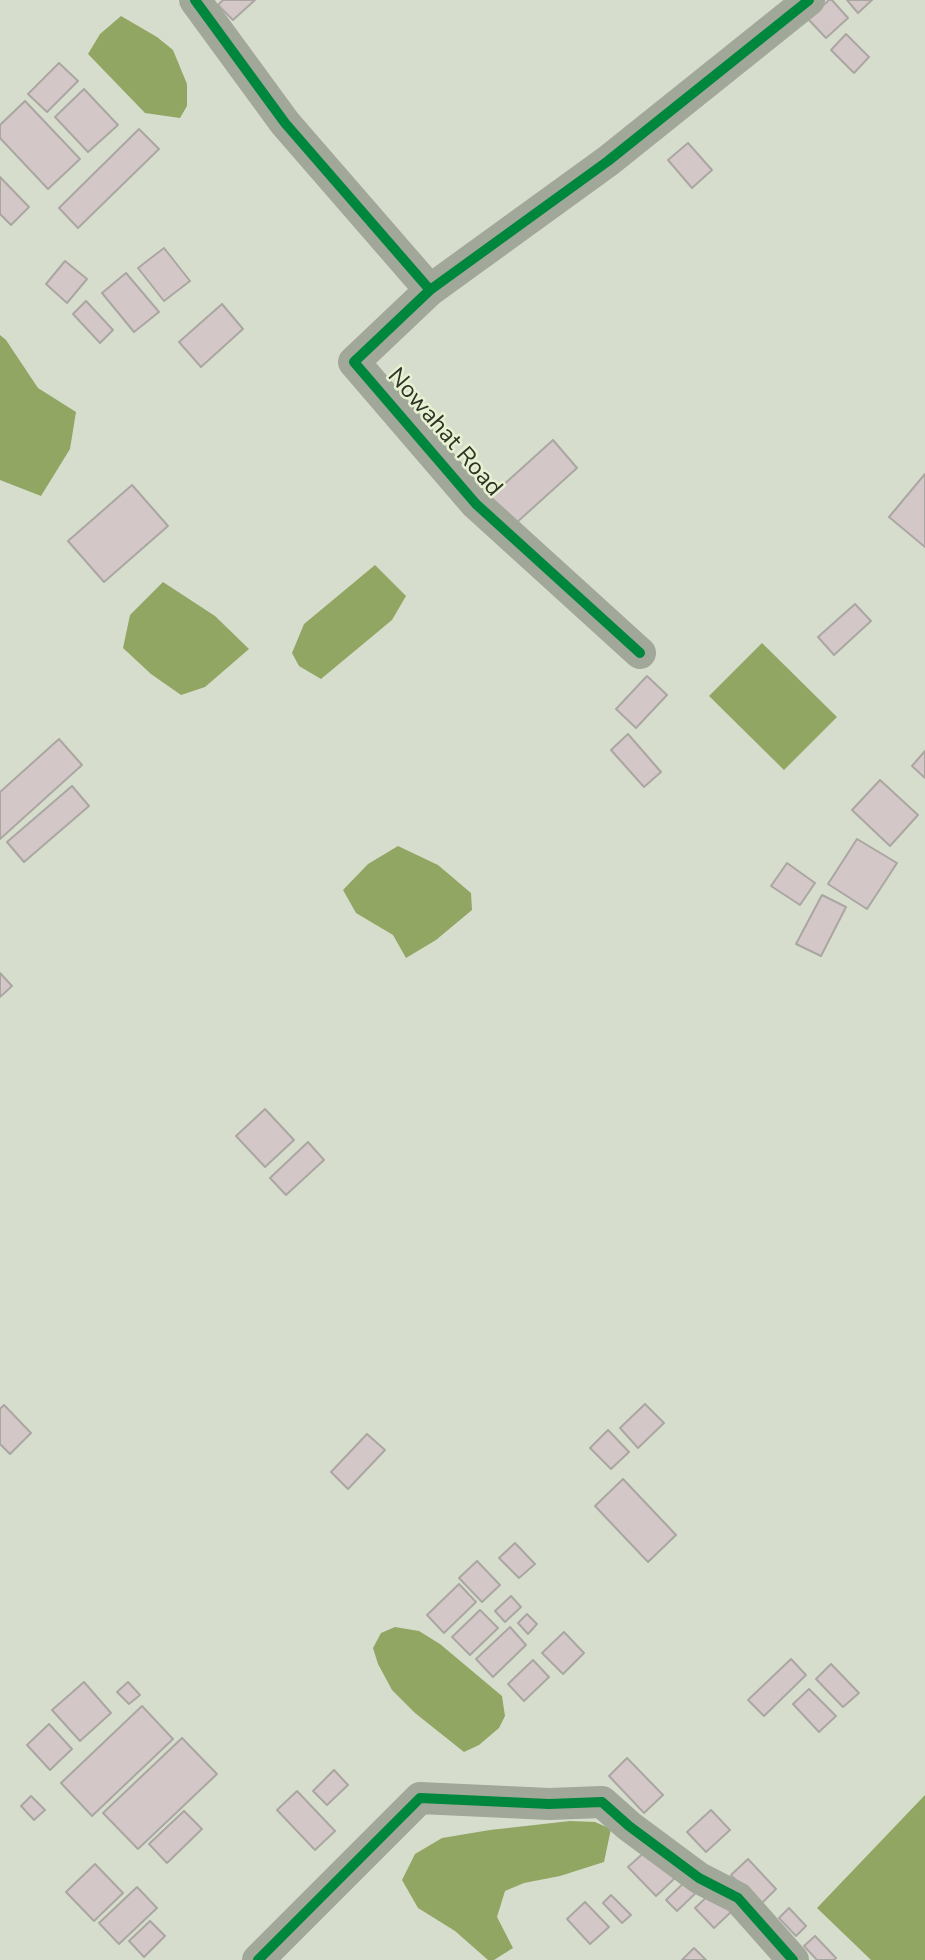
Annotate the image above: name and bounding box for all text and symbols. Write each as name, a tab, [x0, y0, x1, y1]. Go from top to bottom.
street label: Nowahat Road	[381, 363, 507, 503]

